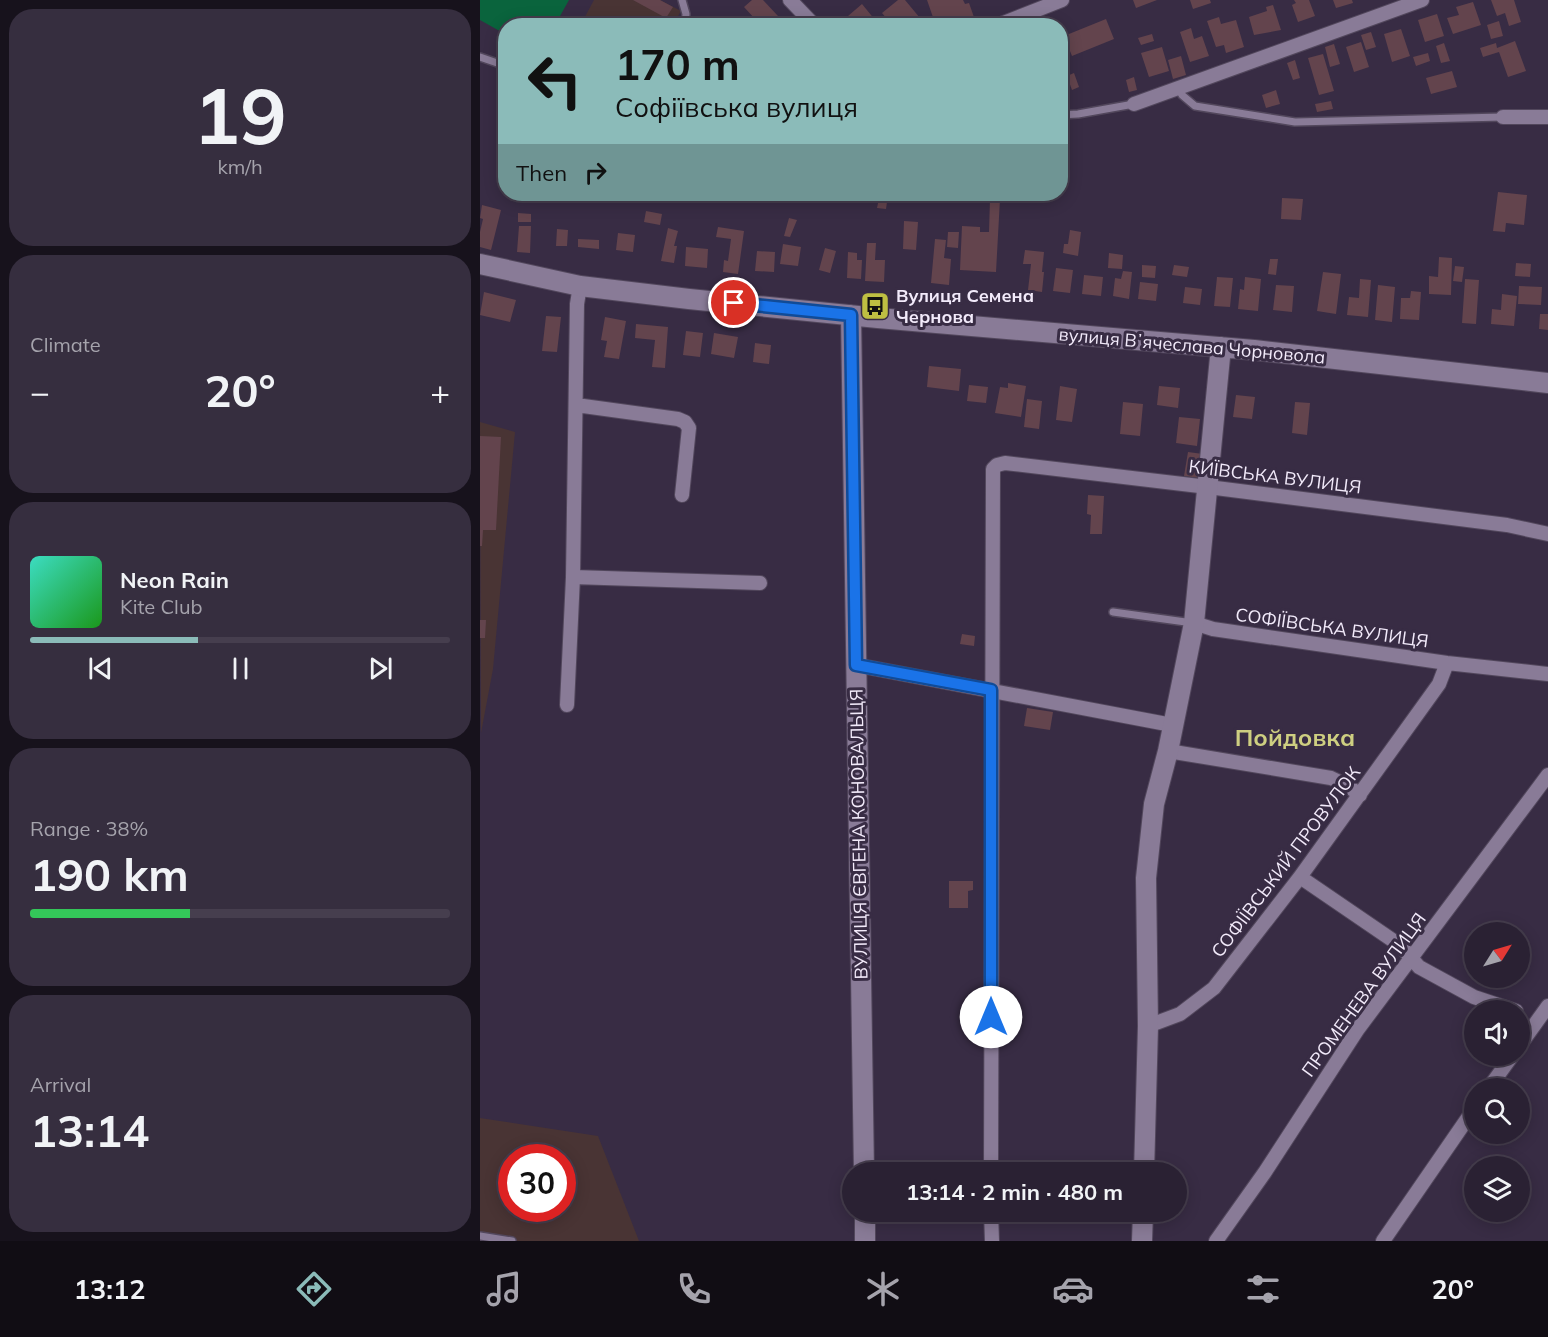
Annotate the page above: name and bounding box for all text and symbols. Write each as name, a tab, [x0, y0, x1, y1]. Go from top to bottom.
text: 170 m	[615, 38, 740, 91]
icon: left	[516, 42, 594, 120]
text: 19	[193, 66, 287, 164]
text: Софіївська вулиця	[615, 90, 858, 124]
text: km/h	[217, 154, 263, 179]
icon: right	[579, 156, 612, 189]
text: Then	[516, 159, 567, 187]
pin	[708, 277, 759, 328]
place label: Вулиця Семена Чернова	[896, 284, 1034, 328]
icon: arrive	[717, 286, 750, 319]
bus stop icon: Вулиця Семена Чернова	[859, 290, 891, 322]
street label: вулиця Вʼячеслава Чорновола	[1058, 322, 1326, 369]
text: Climate	[30, 332, 101, 357]
text: 20°	[204, 362, 276, 418]
text: −	[30, 371, 50, 412]
text: +	[430, 371, 450, 412]
street label: КИЇВСЬКА ВУЛИЦЯ	[1187, 455, 1363, 499]
text: Neon Rain	[120, 566, 229, 594]
text: Kite Club	[120, 594, 202, 619]
street label: СОФІЇВСЬКА ВУЛИЦЯ	[1234, 603, 1430, 652]
icon: previous	[84, 652, 117, 685]
icon: pause	[224, 652, 257, 685]
icon: next	[364, 652, 397, 685]
street label: ВУЛИЦЯ ЄВГЕНА КОНОВАЛЬЦЯ	[844, 688, 873, 980]
district label: Пойдовка	[1235, 722, 1355, 752]
street label: СОФІЇВСЬКИЙ ПРОВУЛОК	[1206, 761, 1365, 962]
text: Range · 38%	[30, 816, 148, 841]
text: 190 km	[30, 846, 189, 902]
street label: ПРОМЕНЕВА ВУЛИЦЯ	[1296, 908, 1431, 1081]
north arrow	[1464, 922, 1530, 988]
map controls	[1464, 922, 1530, 1222]
position arrow	[959, 985, 1023, 1049]
button: sound	[1464, 1000, 1530, 1066]
text: Arrival	[30, 1072, 91, 1097]
button: search	[1464, 1078, 1530, 1144]
text: 13:14	[30, 1102, 149, 1158]
speed limit sign: 30	[498, 1144, 576, 1222]
button: layers	[1464, 1156, 1530, 1222]
text: 13:14 · 2 min · 480 m	[906, 1178, 1123, 1206]
icon: directions	[293, 1268, 335, 1310]
icon: music	[483, 1268, 525, 1310]
icon: phone	[673, 1268, 715, 1310]
icon: climate	[862, 1268, 904, 1310]
icon: car	[1052, 1268, 1094, 1310]
icon: filters	[1242, 1268, 1284, 1310]
text: 13:12	[74, 1272, 145, 1306]
text: 20°	[1431, 1272, 1474, 1306]

